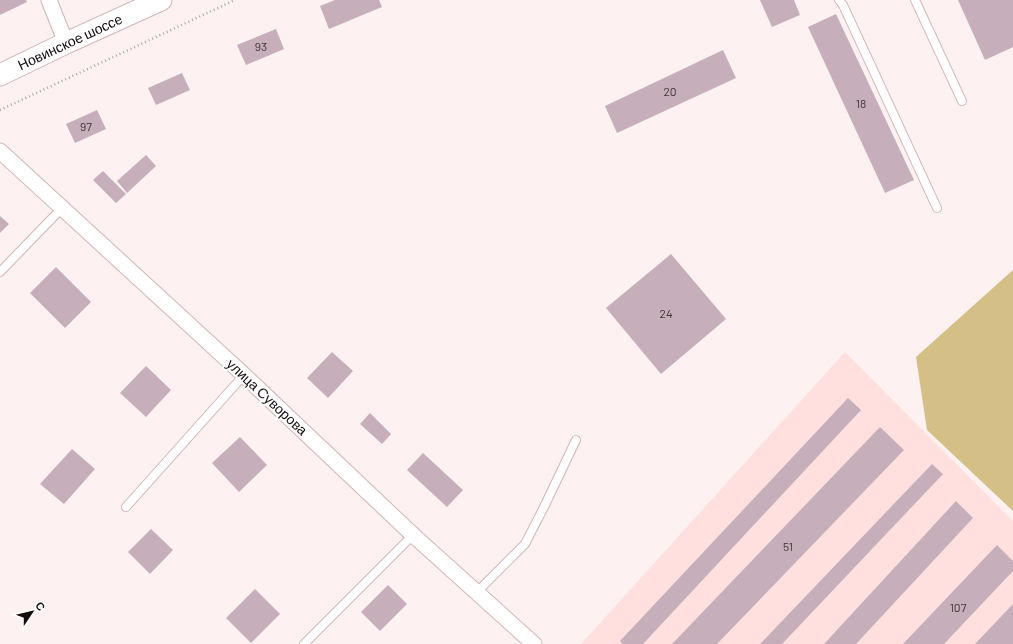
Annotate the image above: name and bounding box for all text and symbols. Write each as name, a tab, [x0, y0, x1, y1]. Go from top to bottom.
street label: Новинское шоссе	[15, 10, 125, 73]
house number: 93	[255, 39, 267, 53]
house number: 20	[663, 84, 677, 98]
house number: 18	[856, 96, 866, 110]
house number: 97	[80, 119, 92, 133]
house number: 24	[659, 306, 673, 320]
street label: улица Суворова	[223, 355, 311, 438]
house number: 51	[783, 539, 793, 553]
north arrow	[12, 592, 52, 632]
text: С	[33, 599, 48, 613]
house number: 107	[950, 600, 967, 614]

